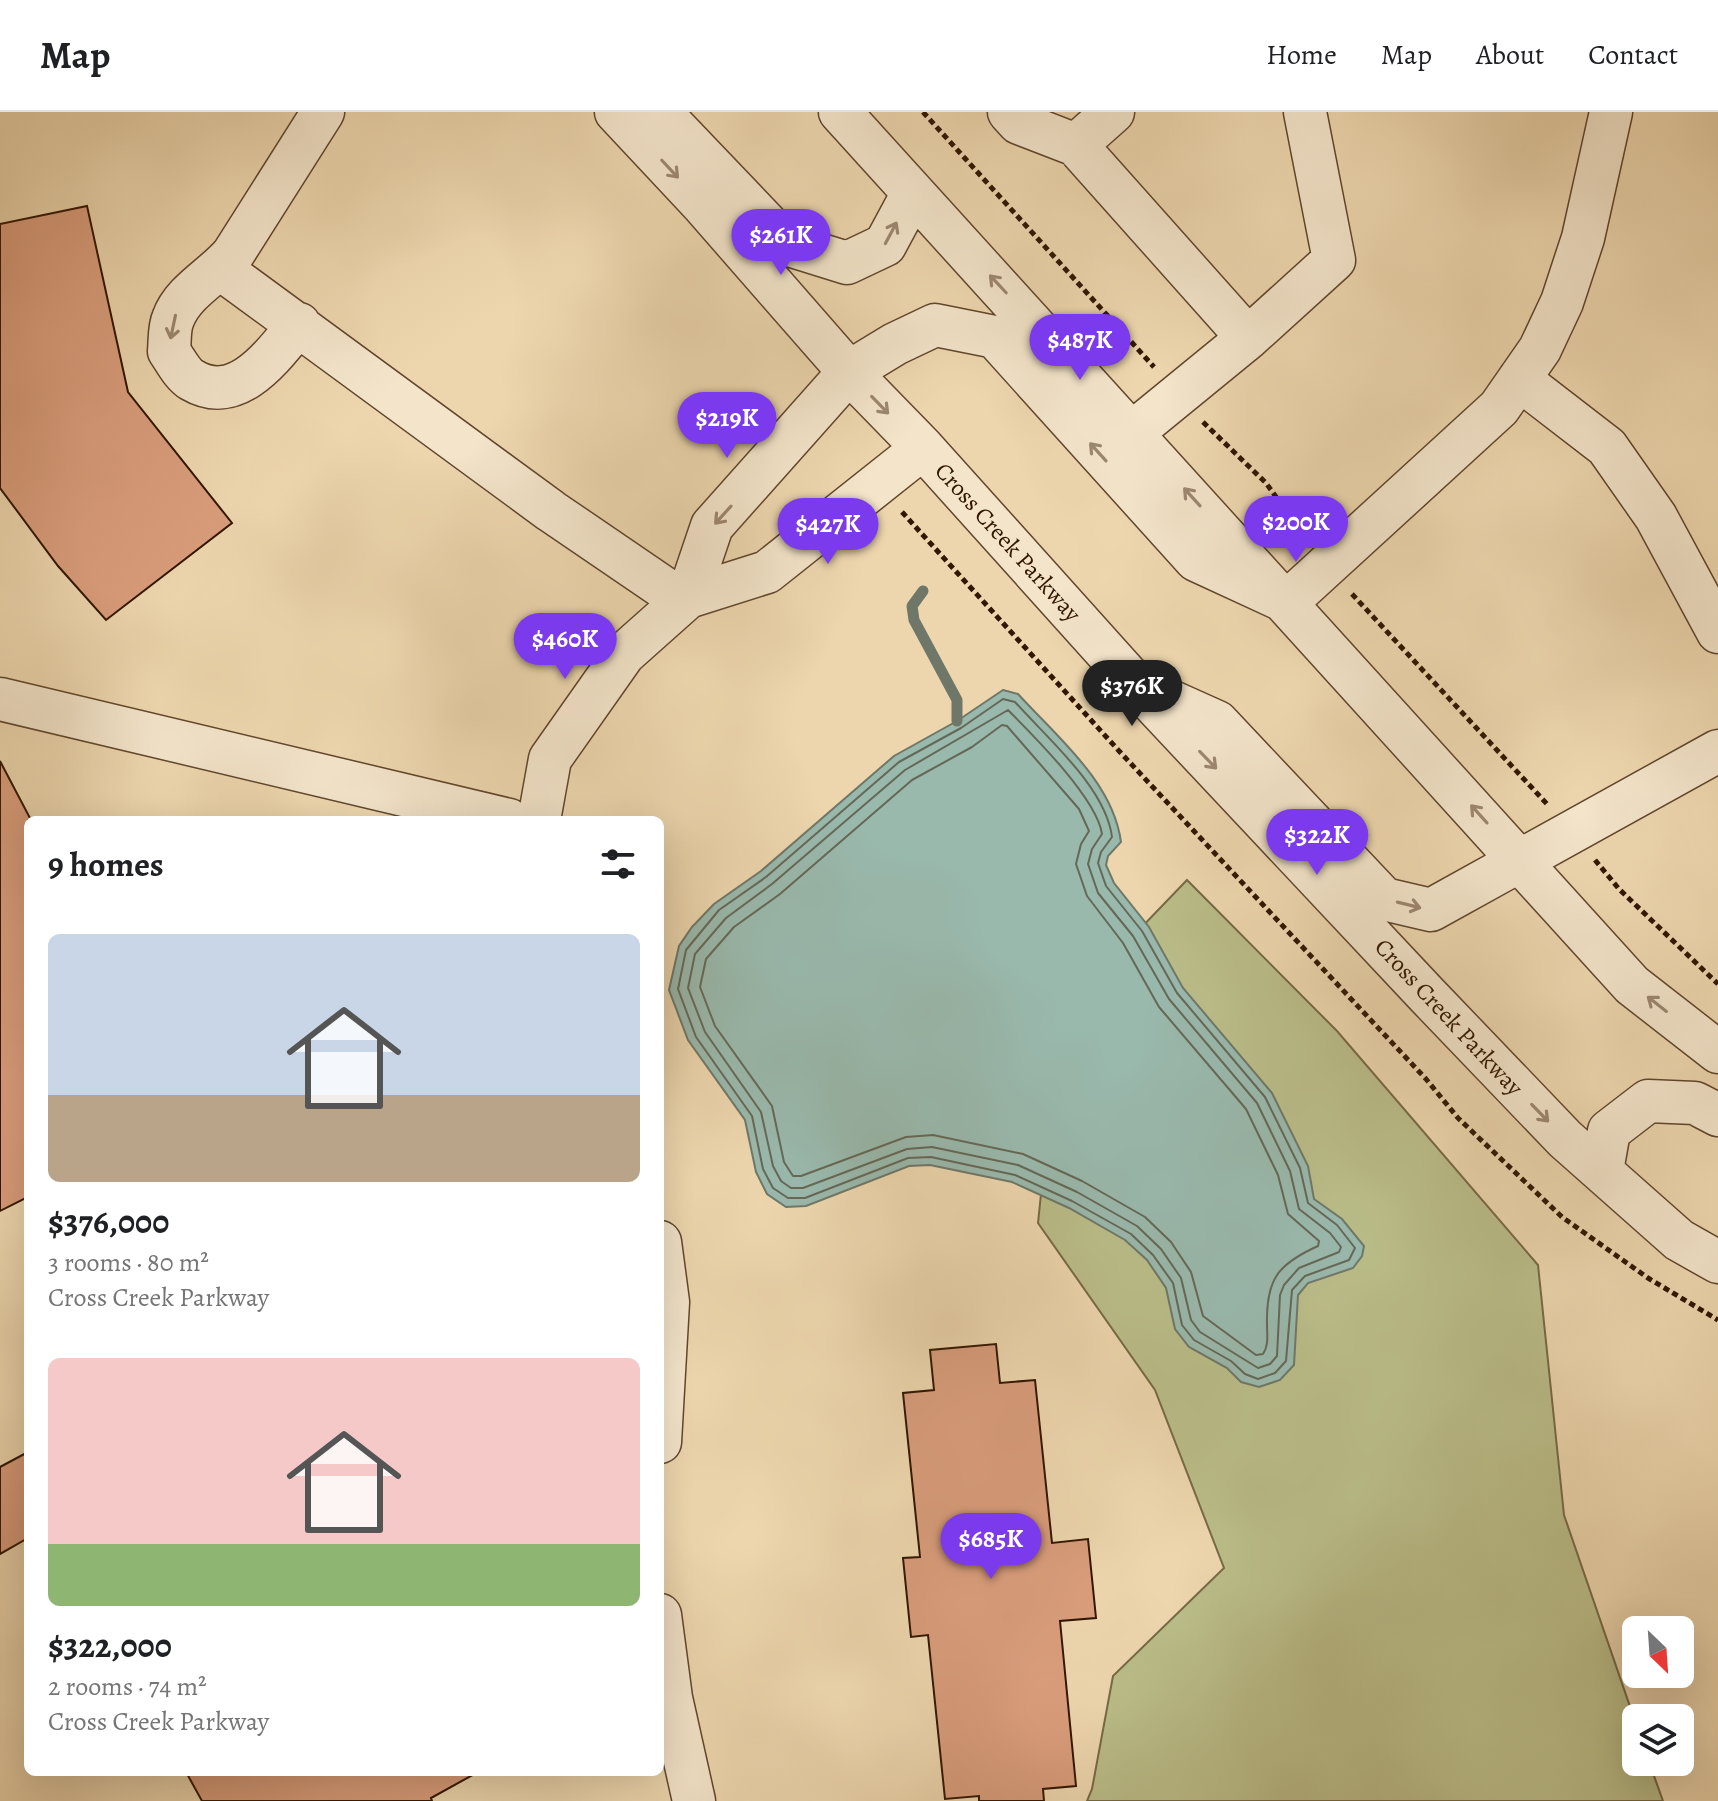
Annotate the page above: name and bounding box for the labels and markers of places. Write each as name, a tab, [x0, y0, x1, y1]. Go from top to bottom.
pin: $261K	[725, 209, 837, 277]
pin: $487K	[1024, 314, 1136, 382]
pin: $219K	[671, 392, 783, 460]
pin: $200K	[1240, 496, 1352, 564]
pin: $427K	[772, 498, 884, 566]
pin: $460K	[509, 613, 621, 681]
pin: $376K	[1076, 660, 1188, 728]
pin: $322K	[1261, 809, 1373, 877]
pin: $685K	[935, 1513, 1047, 1581]

